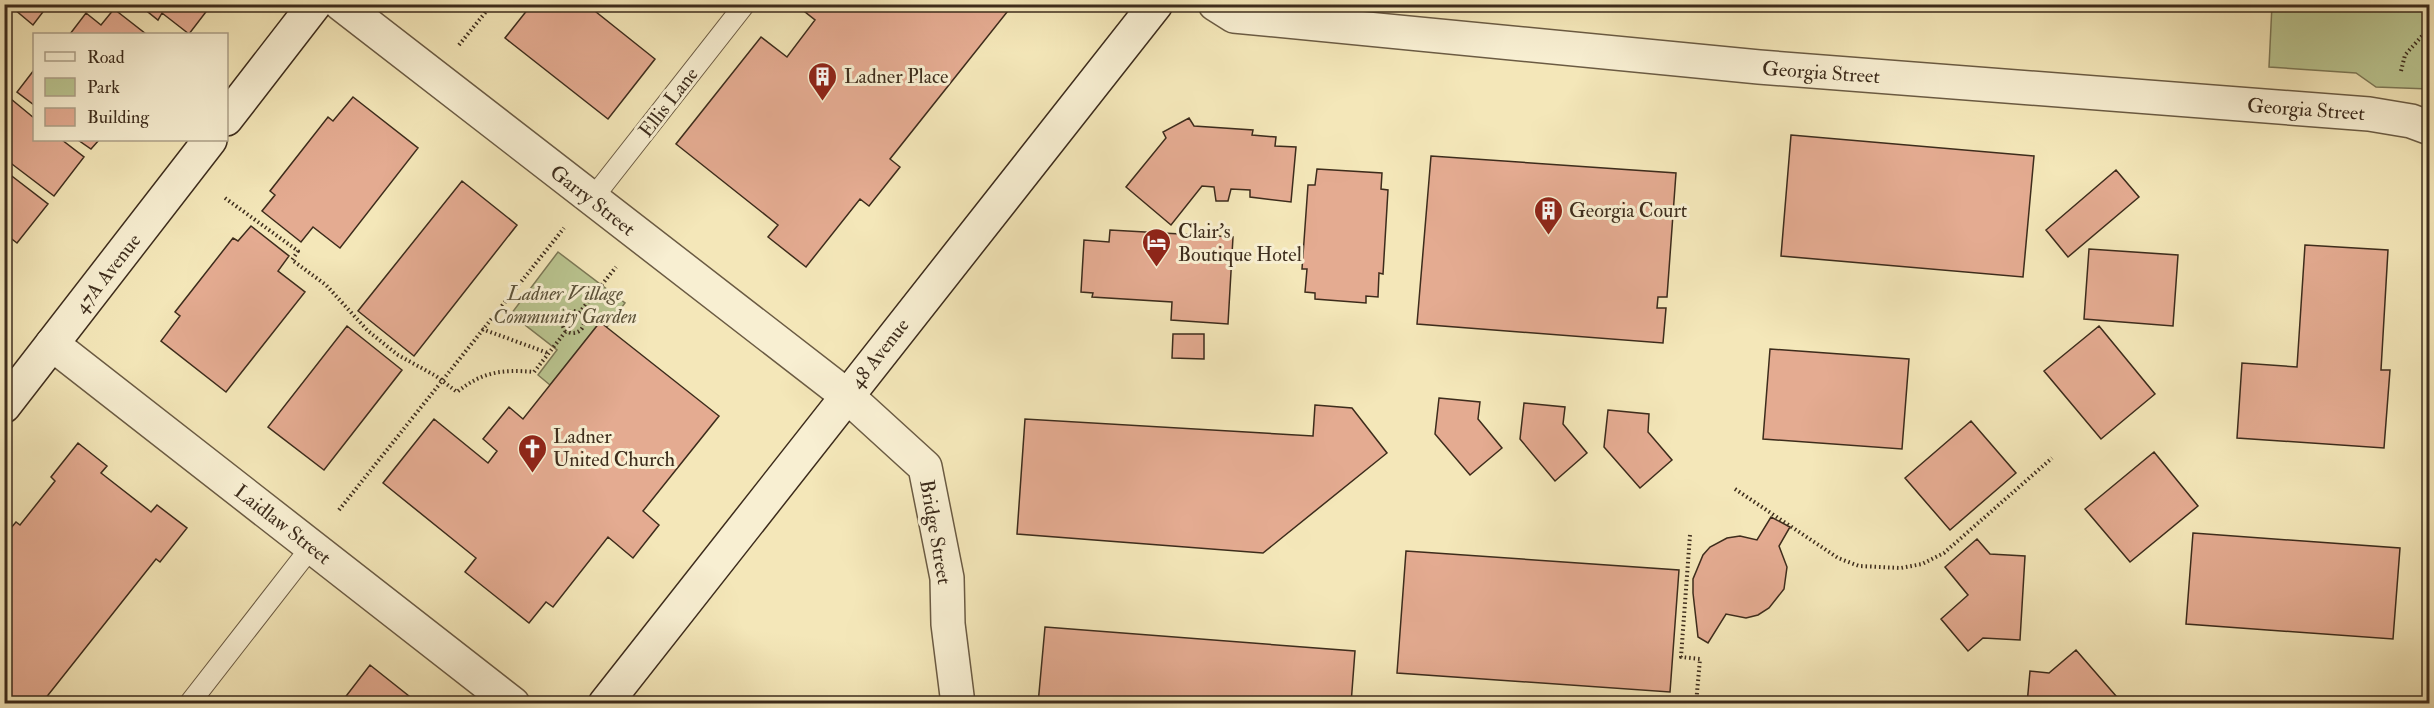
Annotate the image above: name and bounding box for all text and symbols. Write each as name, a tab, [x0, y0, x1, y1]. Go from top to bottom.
legend	[33, 33, 228, 141]
text: Road	[87, 46, 125, 69]
street label: Georgia Street	[1761, 56, 1881, 89]
building icon: Ladner Place	[807, 60, 839, 102]
street label: Ellis Lane	[633, 62, 704, 142]
place label: Ladner Place	[844, 64, 948, 89]
text: Park	[87, 76, 120, 99]
street label: Georgia Street	[2246, 93, 2366, 126]
text: Building	[87, 106, 150, 129]
street label: Garry Street	[545, 159, 641, 242]
building icon: Georgia Court	[1532, 194, 1564, 236]
place label: Georgia Court	[1569, 198, 1688, 223]
place label: Clair's Boutique Hotel	[1178, 219, 1302, 267]
hotel icon: Clair's Boutique Hotel	[1141, 226, 1173, 268]
street label: 47A Avenue	[69, 228, 146, 318]
park label: Ladner Village Community Garden	[493, 281, 637, 329]
street label: 48 Avenue	[844, 313, 915, 393]
place label: Ladner United Church	[553, 424, 675, 472]
church icon: Ladner United Church	[516, 432, 548, 474]
street label: Bridge Street	[914, 478, 957, 587]
street label: Laidlaw Street	[229, 479, 336, 570]

